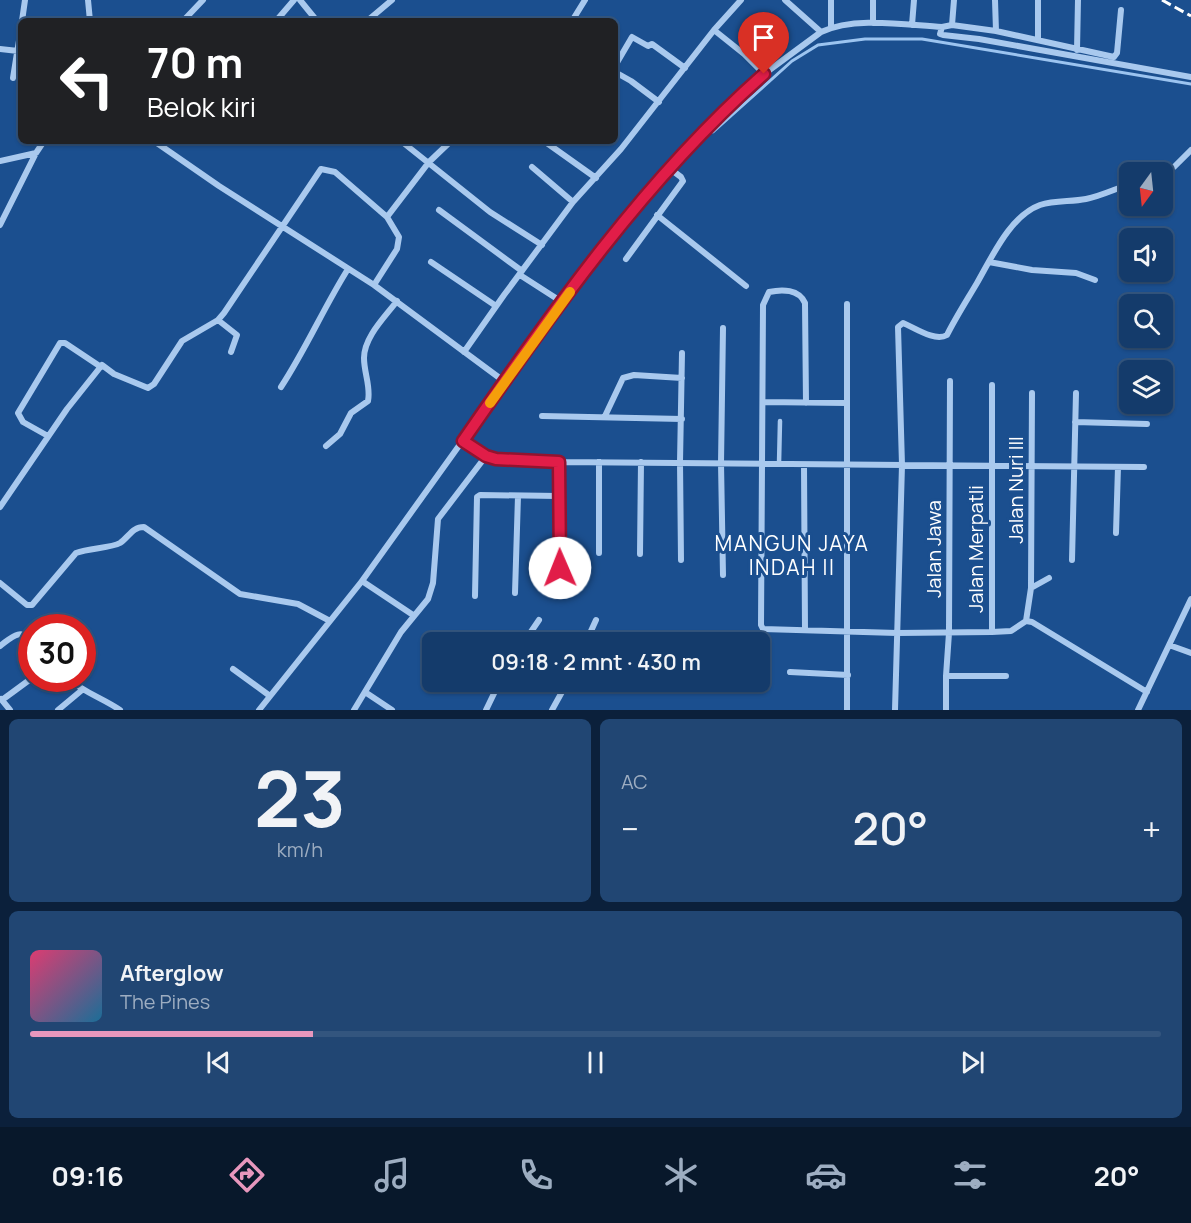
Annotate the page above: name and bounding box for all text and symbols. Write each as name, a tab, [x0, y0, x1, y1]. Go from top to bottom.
pin	[738, 12, 789, 74]
icon: arrive	[747, 21, 780, 54]
text: 70 m	[147, 33, 243, 91]
icon: left	[48, 42, 126, 120]
text: Belok kiri	[147, 88, 256, 125]
north arrow	[1119, 162, 1173, 216]
map controls	[1119, 162, 1173, 414]
button: sound	[1119, 228, 1173, 282]
button: search	[1119, 294, 1173, 348]
button: layers	[1119, 360, 1173, 414]
street label: Jalan Nuri III	[1002, 436, 1029, 544]
street label: Jalan Merpatli	[962, 485, 989, 613]
street label: Jalan Jawa	[920, 500, 947, 598]
district label: MANGUN JAYA INDAH II	[715, 529, 869, 581]
position arrow	[528, 536, 592, 600]
speed limit sign: 30	[18, 614, 96, 692]
text: 09:18 · 2 mnt · 430 m	[491, 647, 701, 677]
text: 23	[254, 744, 346, 850]
text: AC	[621, 768, 648, 795]
text: 20°	[853, 797, 928, 859]
text: −	[621, 806, 639, 851]
text: +	[1142, 806, 1161, 851]
text: km/h	[277, 836, 323, 863]
text: Afterglow	[120, 958, 224, 988]
text: The Pines	[120, 988, 210, 1015]
icon: previous	[202, 1046, 235, 1079]
icon: pause	[579, 1046, 612, 1079]
icon: next	[956, 1046, 989, 1079]
icon: directions	[226, 1154, 268, 1196]
icon: music	[371, 1154, 413, 1196]
icon: phone	[515, 1154, 557, 1196]
icon: climate	[660, 1154, 702, 1196]
icon: car	[805, 1154, 847, 1196]
icon: filters	[949, 1154, 991, 1196]
text: 09:16	[51, 1157, 124, 1194]
text: 20°	[1094, 1157, 1140, 1194]

